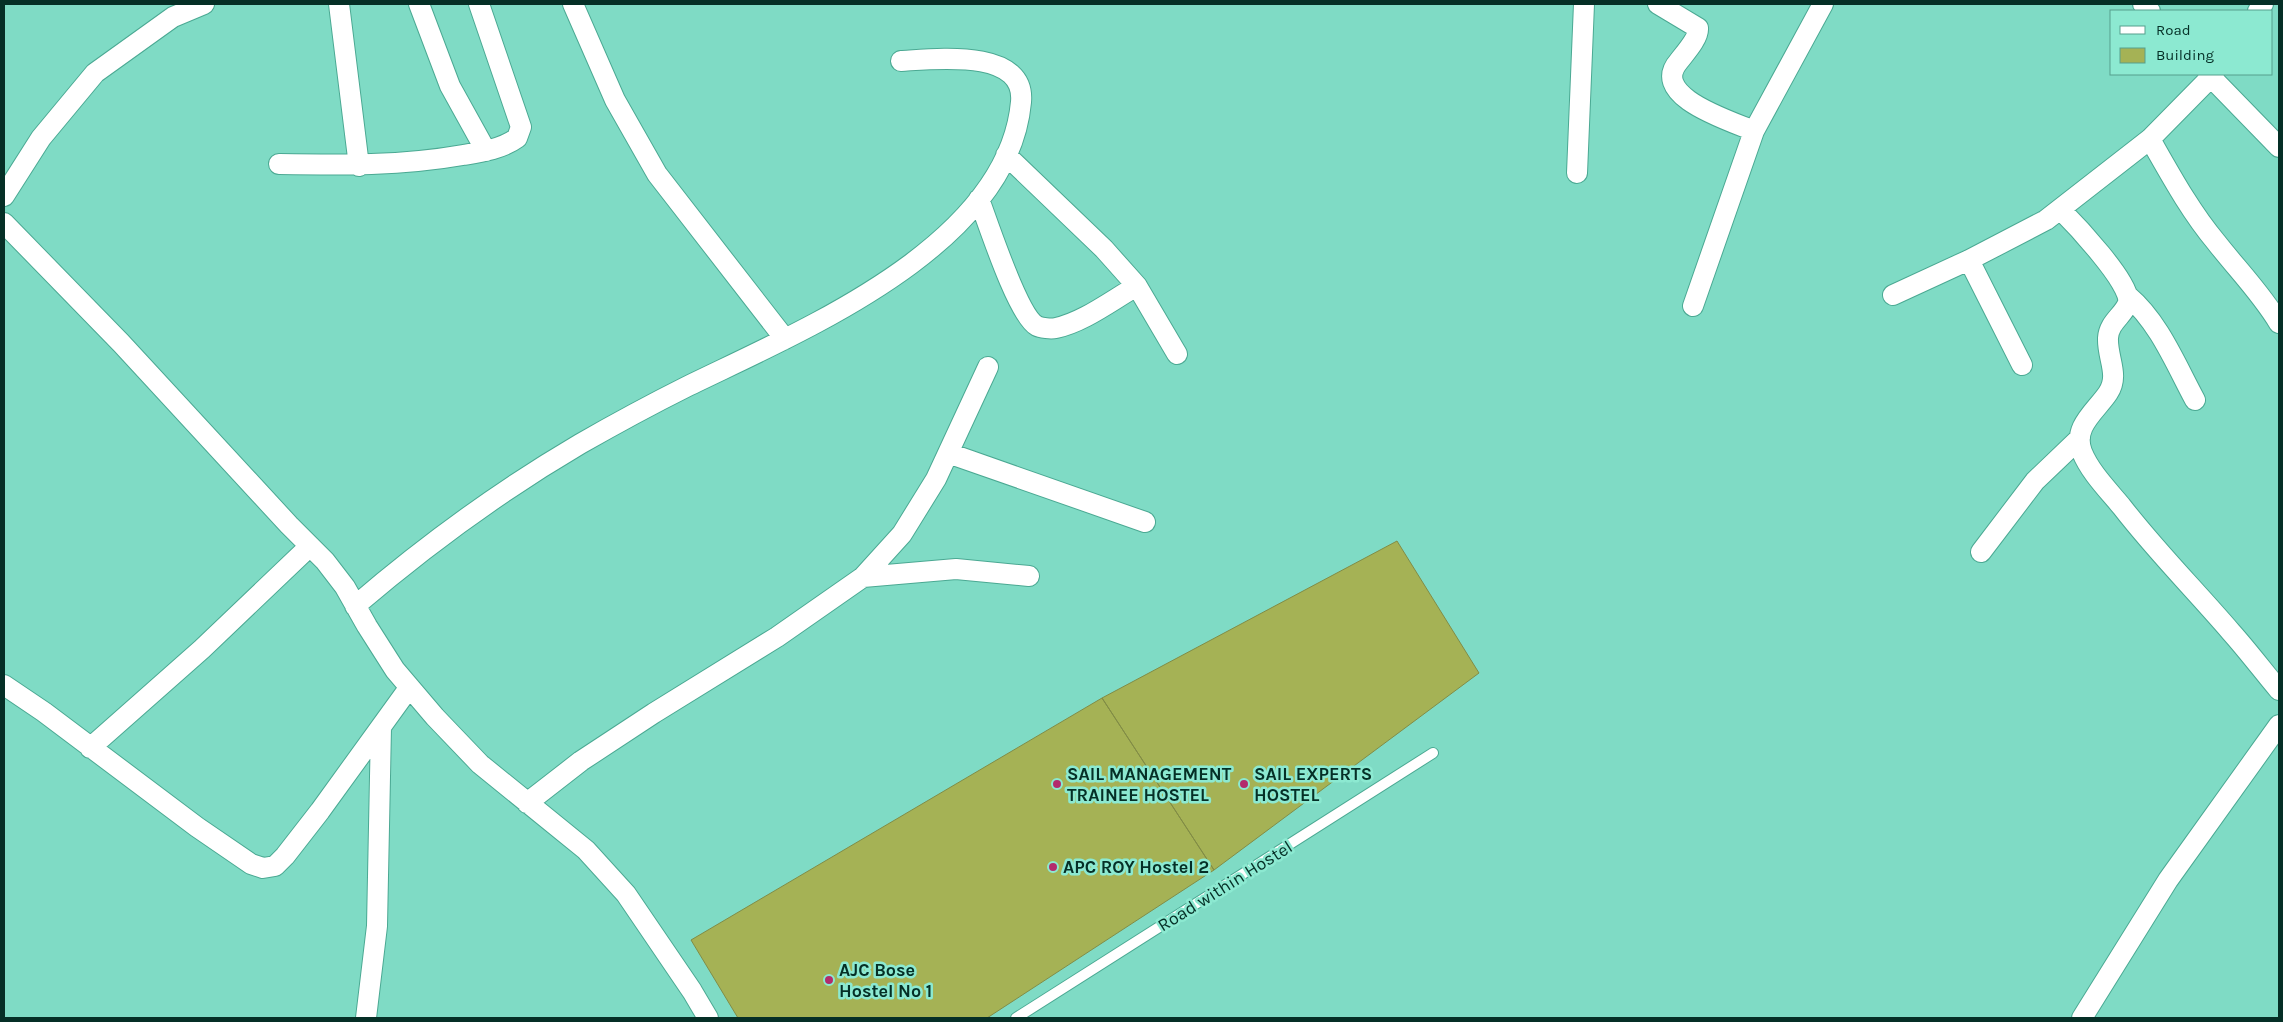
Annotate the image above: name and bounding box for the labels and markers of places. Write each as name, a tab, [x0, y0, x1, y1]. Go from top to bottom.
place label: SAIL MANAGEMENT TRAINEE HOSTEL	[1067, 763, 1232, 806]
place label: SAIL EXPERTS HOSTEL	[1254, 763, 1372, 806]
marker: SAIL MANAGEMENT TRAINEE HOSTEL	[1051, 778, 1063, 790]
marker: SAIL EXPERTS HOSTEL	[1238, 778, 1250, 790]
place label: APC ROY Hostel 2	[1063, 856, 1209, 878]
marker: APC ROY Hostel 2	[1047, 861, 1059, 873]
place label: AJC Bose Hostel No 1	[839, 959, 932, 1002]
marker: AJC Bose Hostel No 1	[823, 974, 835, 986]

